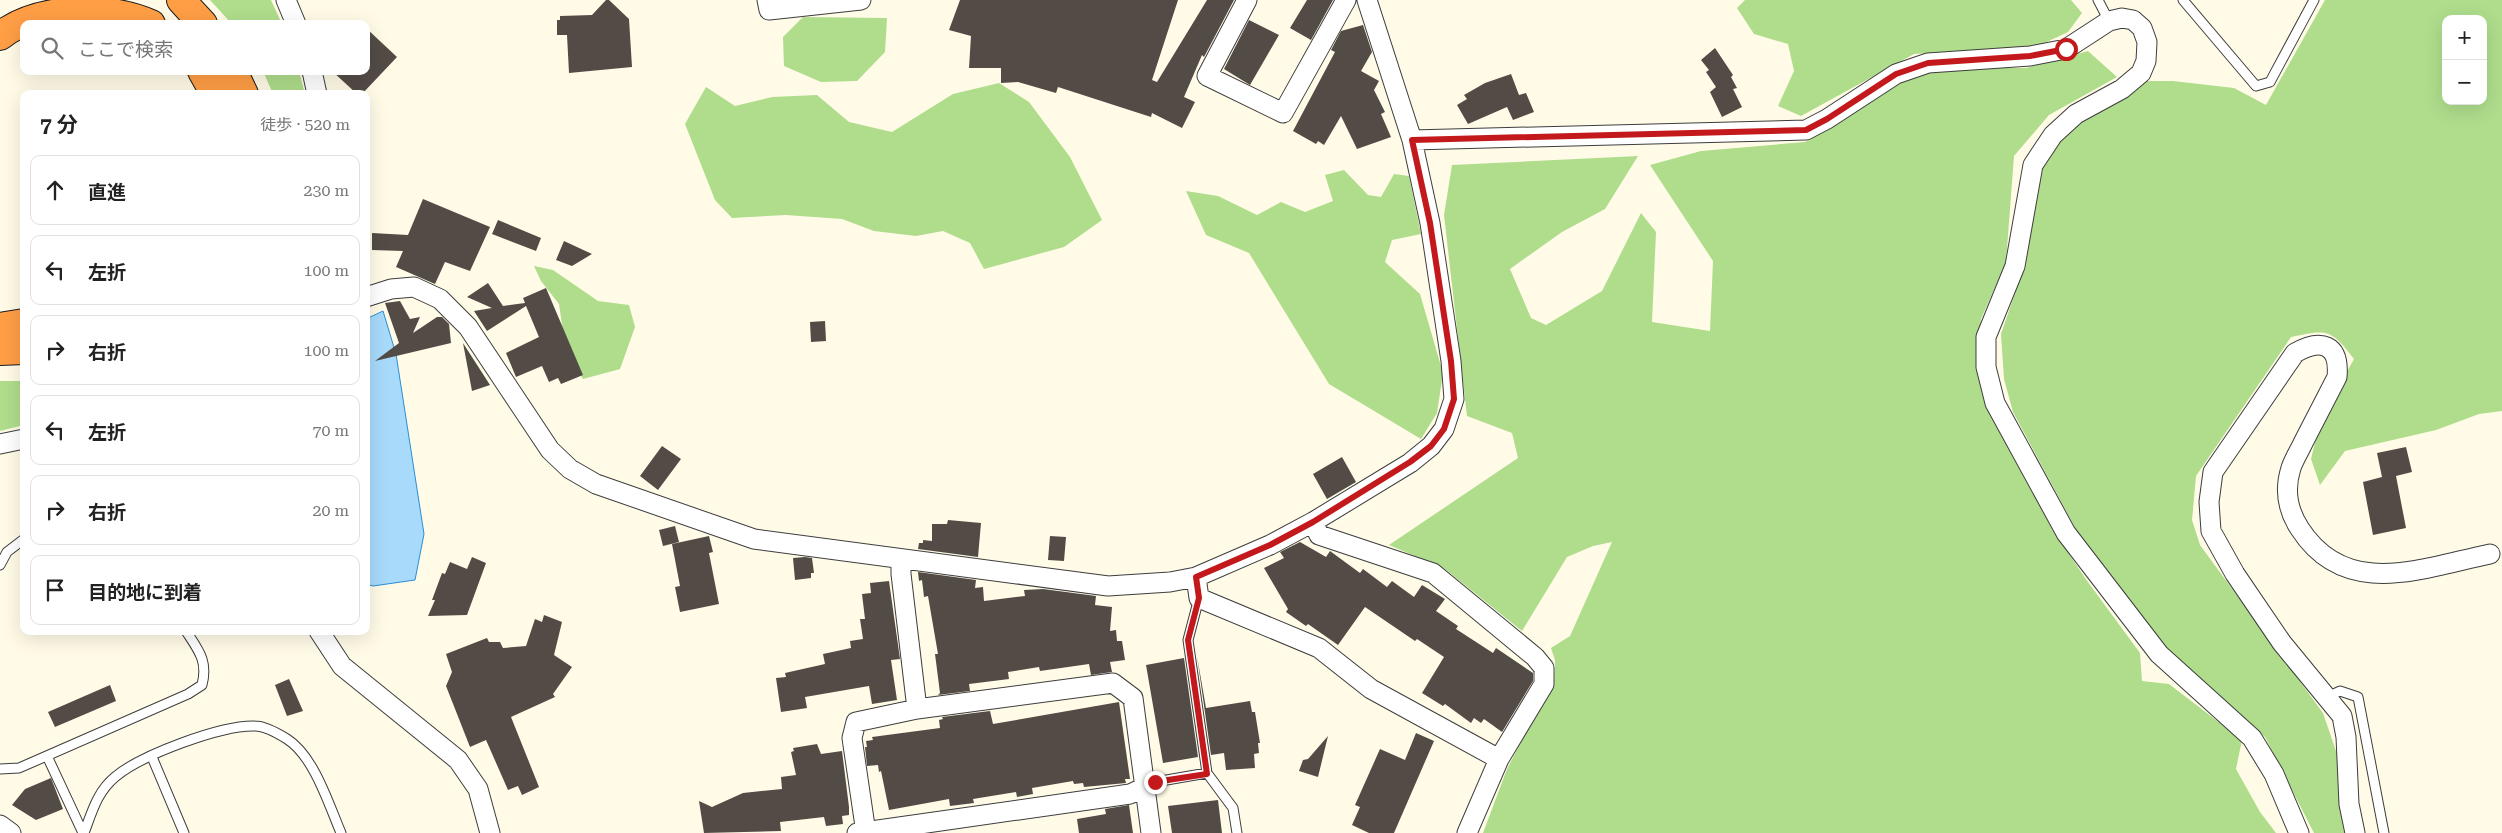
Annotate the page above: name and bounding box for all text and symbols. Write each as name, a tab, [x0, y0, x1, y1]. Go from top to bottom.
map controls	[2442, 15, 2487, 105]
button: +	[2442, 15, 2487, 60]
search box	[20, 20, 370, 75]
icon: search	[38, 34, 66, 62]
text: ここで検索	[78, 38, 173, 61]
route start	[2055, 38, 2078, 61]
button: −	[2442, 60, 2487, 105]
text: 7 分	[40, 113, 78, 137]
text: 徒歩 · 520 m	[260, 115, 350, 134]
icon: ahead	[41, 176, 69, 204]
text: 直進	[88, 181, 126, 204]
text: 230 m	[303, 181, 349, 200]
icon: left	[41, 256, 69, 284]
text: 左折	[88, 261, 126, 284]
text: 100 m	[303, 261, 349, 280]
icon: right	[41, 336, 69, 364]
text: 右折	[88, 341, 126, 364]
text: 100 m	[303, 341, 349, 360]
icon: left	[41, 416, 69, 444]
text: 左折	[88, 421, 126, 444]
text: 70 m	[312, 421, 349, 440]
icon: right	[41, 496, 69, 524]
text: 右折	[88, 501, 126, 524]
text: 20 m	[312, 501, 349, 520]
icon: arrive	[41, 576, 69, 604]
text: 目的地に到着	[88, 581, 202, 604]
route end	[1144, 771, 1167, 794]

